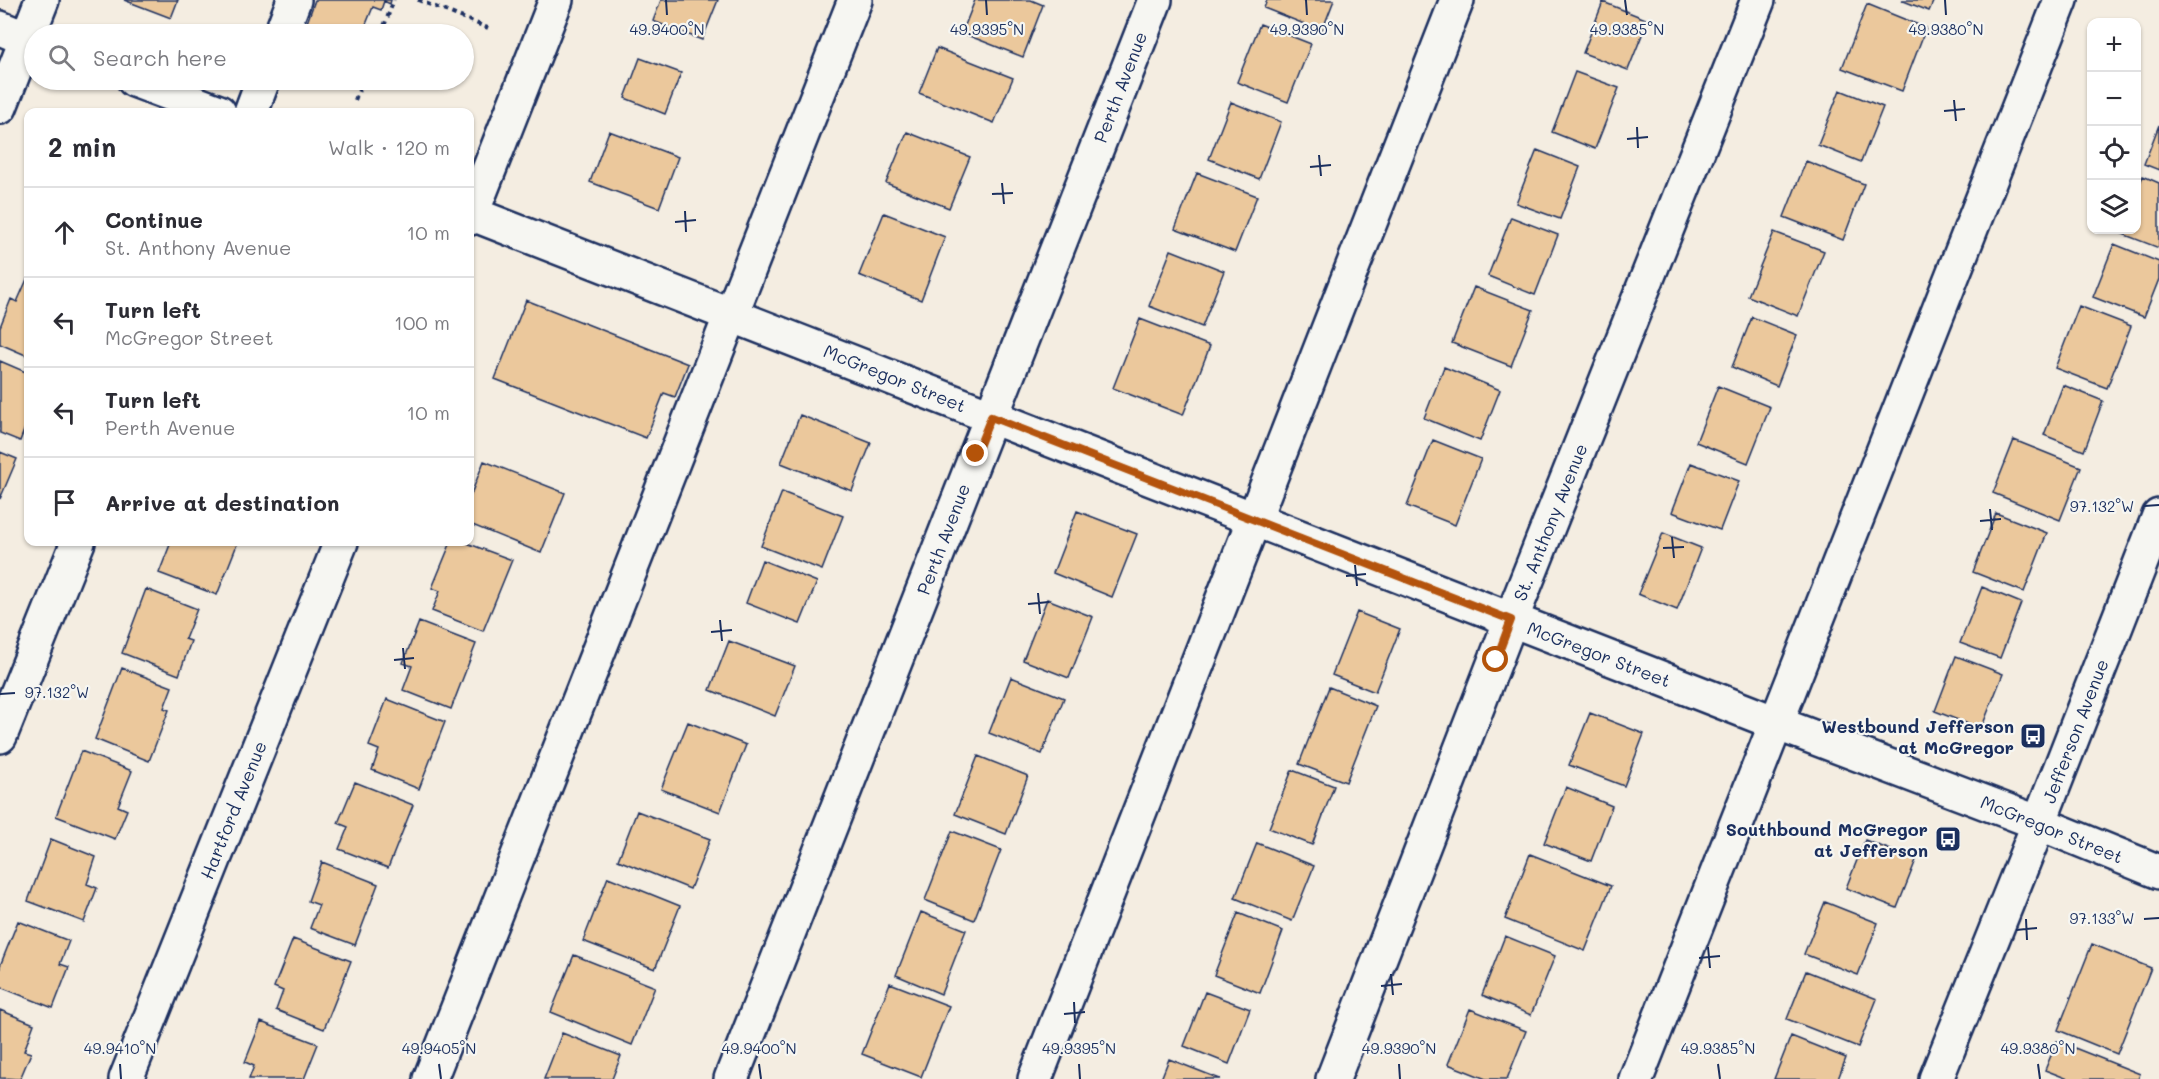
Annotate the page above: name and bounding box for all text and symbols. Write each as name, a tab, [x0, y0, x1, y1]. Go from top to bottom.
map controls	[2087, 18, 2141, 234]
button: +	[2087, 18, 2141, 72]
text: 49.9400°N	[629, 19, 705, 39]
text: 49.9395°N	[950, 19, 1024, 39]
text: 49.9390°N	[1270, 19, 1344, 39]
text: 49.9385°N	[1590, 19, 1664, 39]
text: 49.9380°N	[1909, 19, 1983, 39]
search box	[24, 24, 474, 90]
street label: Perth Avenue	[1088, 28, 1152, 146]
icon: search	[45, 41, 78, 74]
text: Search here	[93, 43, 227, 72]
button: −	[2087, 72, 2141, 126]
button: locate	[2087, 126, 2141, 180]
text: 2 min	[48, 130, 116, 164]
text: Walk · 120 m	[328, 134, 450, 160]
button: layers	[2087, 180, 2141, 234]
text: Continue	[105, 205, 203, 234]
icon: ahead	[48, 216, 81, 249]
text: 10 m	[406, 219, 450, 245]
text: St. Anthony Avenue	[105, 234, 291, 260]
text: Turn left	[105, 295, 201, 324]
icon: left	[48, 306, 81, 339]
text: 100 m	[394, 309, 450, 335]
text: McGregor Street	[105, 324, 274, 350]
street label: McGregor Street	[820, 338, 970, 418]
text: Turn left	[105, 385, 201, 414]
icon: left	[48, 396, 81, 429]
text: 10 m	[406, 399, 450, 425]
text: Perth Avenue	[105, 414, 235, 440]
route end	[962, 440, 988, 466]
street label: St. Anthony Avenue	[1507, 440, 1593, 604]
street label: Perth Avenue	[911, 480, 975, 598]
icon: arrive	[48, 486, 81, 519]
text: Arrive at destination	[105, 488, 340, 517]
text: 97.132°W	[2070, 496, 2134, 516]
street label: McGregor Street	[1524, 616, 1674, 692]
route start	[1482, 646, 1508, 672]
street label: Jefferson Avenue	[2036, 655, 2114, 807]
text: 97.132°W	[25, 682, 89, 702]
place label: Westbound Jefferson at McGregor	[1822, 714, 2014, 759]
bus stop icon: Westbound Jefferson at McGregor	[2018, 721, 2048, 751]
street label: Hartford Avenue	[194, 737, 272, 883]
street label: McGregor Street	[1977, 789, 2127, 869]
place label: Southbound McGregor at Jefferson	[1726, 817, 1928, 862]
bus stop icon: Southbound McGregor at Jefferson	[1933, 824, 1963, 854]
text: 97.133°W	[2070, 908, 2134, 928]
text: 49.9410°N	[84, 1038, 156, 1058]
text: 49.9405°N	[402, 1038, 476, 1058]
text: 49.9400°N	[721, 1038, 797, 1058]
text: 49.9395°N	[1042, 1038, 1116, 1058]
text: 49.9390°N	[1362, 1038, 1436, 1058]
text: 49.9385°N	[1681, 1038, 1755, 1058]
text: 49.9380°N	[2001, 1038, 2075, 1058]

